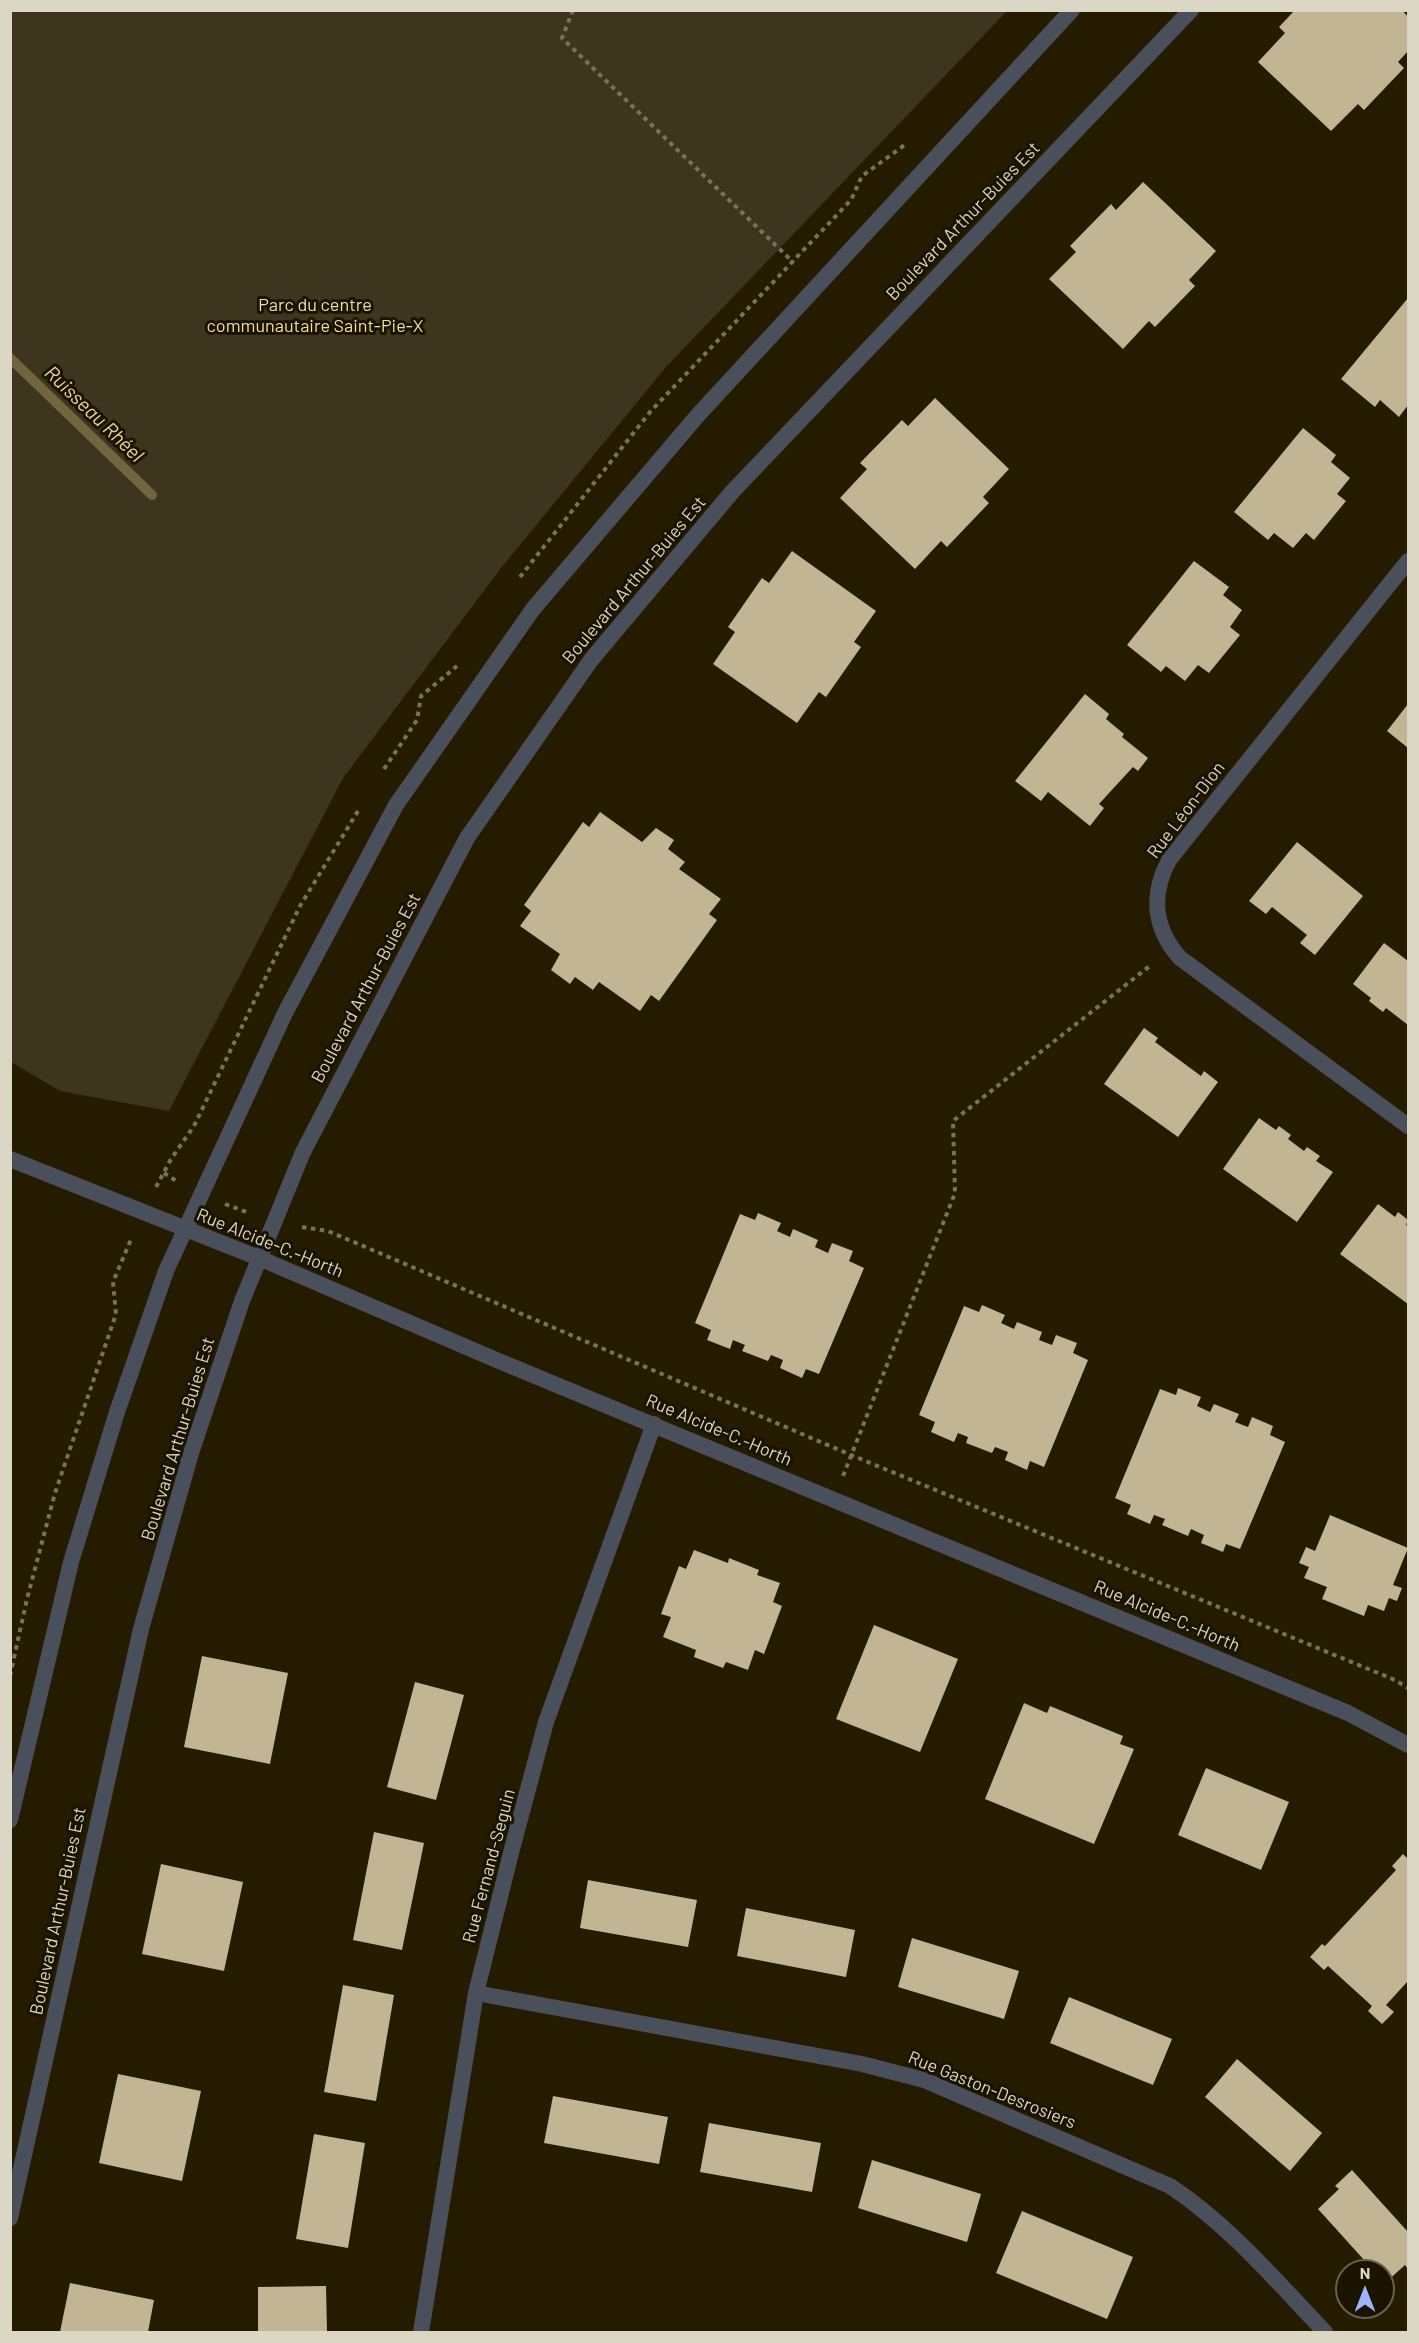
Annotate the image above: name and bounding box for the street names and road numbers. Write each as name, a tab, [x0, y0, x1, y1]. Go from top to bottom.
street label: Boulevard Arthur-Buies Est	[882, 137, 1044, 305]
street label: Boulevard Arthur-Buies Est	[558, 492, 710, 668]
street label: Rue Léon-Dion	[1143, 757, 1229, 863]
street label: Boulevard Arthur-Buies Est	[307, 889, 425, 1087]
street label: Rue Alcide-C.-Horth	[193, 1204, 347, 1282]
street label: Boulevard Arthur-Buies Est	[137, 1335, 219, 1543]
street label: Rue Alcide-C.-Horth	[643, 1389, 795, 1471]
street label: Rue Alcide-C.-Horth	[1091, 1575, 1243, 1657]
street label: Rue Fernand-Seguin	[458, 1787, 520, 1945]
street label: Boulevard Arthur-Buies Est	[25, 1805, 91, 2017]
street label: Rue Gaston-Desrosiers	[905, 2046, 1079, 2134]

